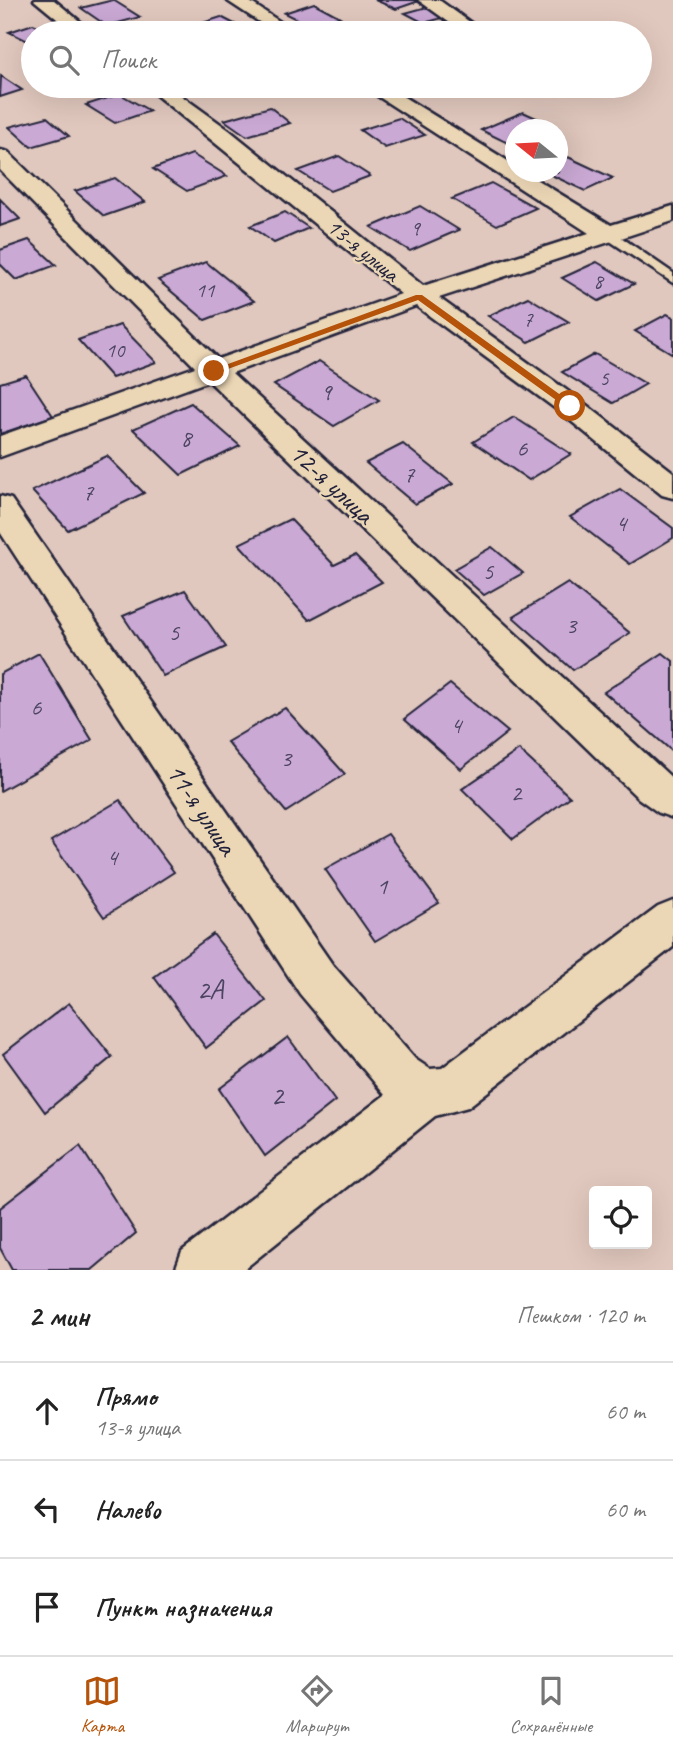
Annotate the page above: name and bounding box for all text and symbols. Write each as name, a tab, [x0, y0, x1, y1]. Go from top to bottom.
search box	[21, 21, 652, 98]
icon: search	[45, 41, 83, 79]
text: Поиск	[101, 43, 156, 76]
north arrow	[505, 119, 568, 182]
street label: 13-я улица	[321, 212, 407, 289]
house number: 9	[410, 215, 421, 241]
house number: 8	[593, 268, 605, 294]
house number: 11	[196, 277, 216, 303]
house number: 7	[523, 306, 534, 332]
house number: 10	[106, 337, 126, 363]
route end	[198, 355, 229, 386]
house number: 5	[599, 365, 610, 391]
house number: 9	[321, 377, 334, 407]
route start	[554, 390, 585, 421]
house number: 8	[181, 423, 194, 453]
house number: 6	[517, 433, 529, 463]
street label: 12-я улица	[282, 435, 383, 532]
house number: 7	[404, 459, 416, 489]
house number: 7	[83, 477, 95, 507]
house number: 4	[616, 508, 629, 538]
house number: 5	[483, 556, 495, 586]
house number: 3	[566, 610, 579, 640]
house number: 5	[169, 617, 181, 647]
house number: 6	[31, 692, 43, 722]
house number: 4	[451, 710, 464, 740]
house number: 3	[281, 743, 294, 773]
street label: 11-я улица	[159, 756, 246, 863]
house number: 2	[511, 778, 524, 808]
house number: 4	[107, 842, 120, 872]
house number: 1	[377, 871, 389, 901]
house number: 2А	[197, 972, 225, 1007]
house number: 2	[271, 1078, 286, 1113]
map controls	[589, 1186, 652, 1249]
button: locate	[589, 1186, 652, 1249]
text: 2 мин	[28, 1297, 89, 1335]
text: Пешком · 120 m	[517, 1301, 645, 1330]
text: Прямо	[95, 1380, 157, 1413]
icon: ahead	[28, 1392, 66, 1430]
text: 60 m	[606, 1397, 645, 1426]
text: 13-я улица	[95, 1413, 180, 1442]
icon: left	[28, 1490, 66, 1528]
text: Налево	[95, 1493, 161, 1526]
text: 60 m	[606, 1495, 645, 1524]
icon: arrive	[28, 1588, 66, 1626]
text: Пункт назначения	[95, 1591, 271, 1624]
tab: Карта	[81, 1672, 124, 1738]
tab: Маршрут	[286, 1672, 348, 1738]
tab: Сохранённые	[510, 1672, 592, 1738]

